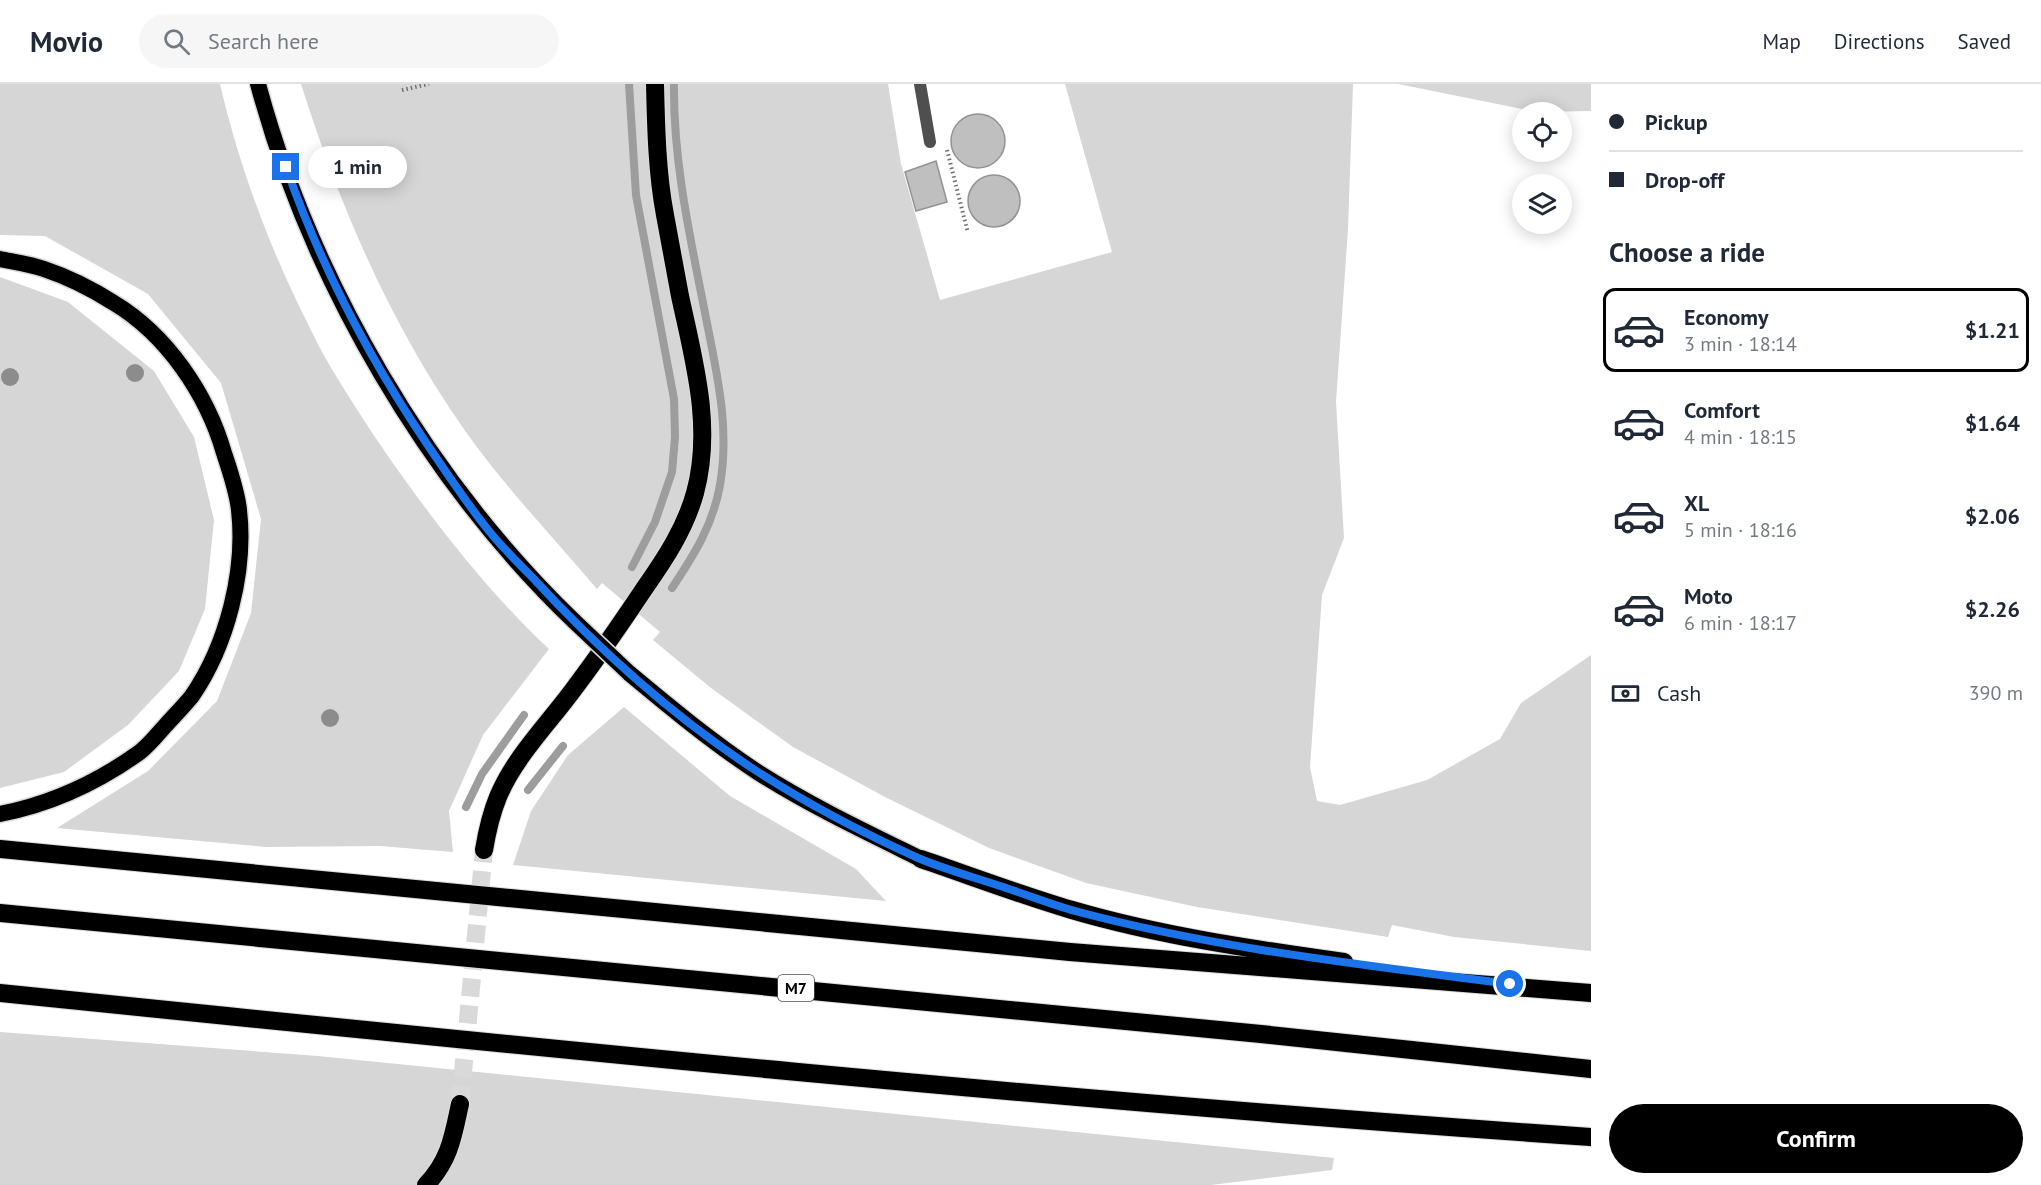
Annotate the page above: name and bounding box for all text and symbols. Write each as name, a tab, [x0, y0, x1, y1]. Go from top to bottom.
search box	[139, 14, 559, 68]
text: Movio	[30, 23, 103, 60]
icon: search	[160, 25, 193, 58]
text: Search here	[208, 27, 319, 55]
text: Map	[1762, 28, 1801, 55]
text: Directions	[1834, 28, 1925, 55]
text: Saved	[1958, 28, 2011, 55]
map controls	[1512, 102, 1572, 234]
button: locate	[1512, 102, 1572, 162]
text: Pickup	[1645, 108, 1708, 136]
callout: 1 min	[307, 146, 406, 188]
route end	[272, 153, 299, 180]
text: 1 min	[333, 154, 382, 180]
text: Drop-off	[1645, 166, 1724, 194]
button: layers	[1512, 174, 1572, 234]
text: Choose a ride	[1609, 235, 1765, 269]
icon: car	[1612, 303, 1666, 357]
text: Economy	[1684, 303, 1768, 331]
text: $1.21	[1965, 316, 2020, 344]
text: 3 min · 18:14	[1684, 331, 1797, 357]
icon: car	[1612, 396, 1666, 450]
text: Comfort	[1684, 396, 1760, 424]
text: $1.64	[1965, 409, 2020, 437]
text: 4 min · 18:15	[1684, 424, 1797, 450]
icon: car	[1612, 489, 1666, 543]
text: XL	[1684, 489, 1709, 517]
text: $2.06	[1965, 502, 2020, 530]
text: 5 min · 18:16	[1684, 517, 1797, 543]
icon: car	[1612, 582, 1666, 636]
text: Moto	[1684, 582, 1733, 610]
text: $2.26	[1965, 595, 2020, 623]
text: 6 min · 18:17	[1684, 610, 1797, 636]
icon: cash	[1609, 677, 1642, 710]
text: Cash	[1657, 679, 1701, 707]
text: 390 m	[1969, 680, 2023, 706]
route start	[1496, 970, 1523, 997]
road number: M7	[778, 975, 814, 1001]
button: Confirm	[1609, 1104, 2023, 1173]

